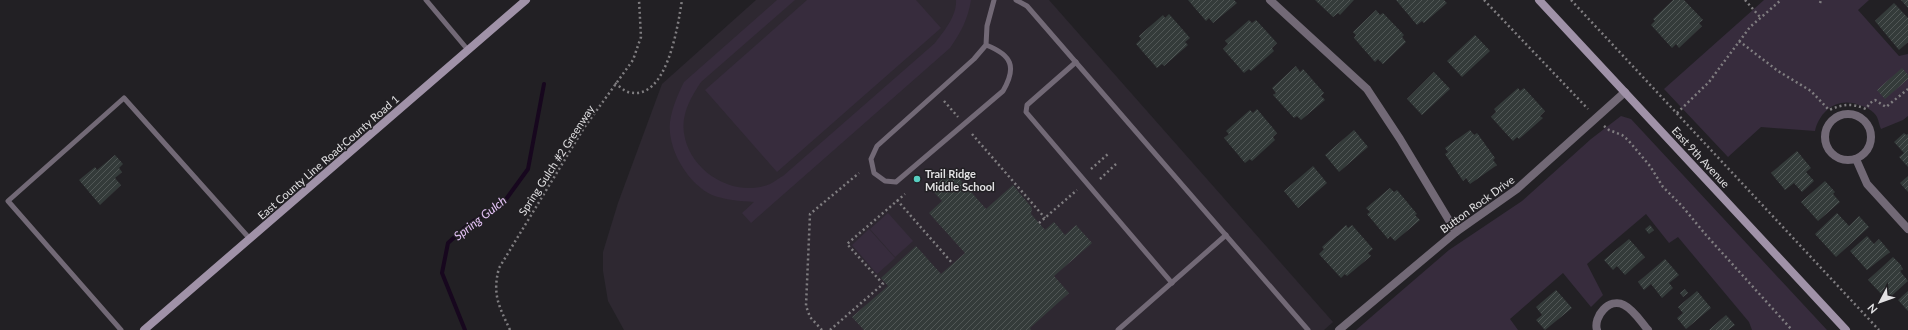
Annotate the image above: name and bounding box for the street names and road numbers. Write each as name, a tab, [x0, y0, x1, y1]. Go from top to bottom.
street label: East County Line Road;County Road 1	[255, 92, 401, 222]
street label: Spring Gulch #2 Greenway	[515, 102, 597, 218]
street label: East 9th Avenue	[1669, 124, 1733, 190]
street label: Button Rock Drive	[1437, 173, 1517, 235]

